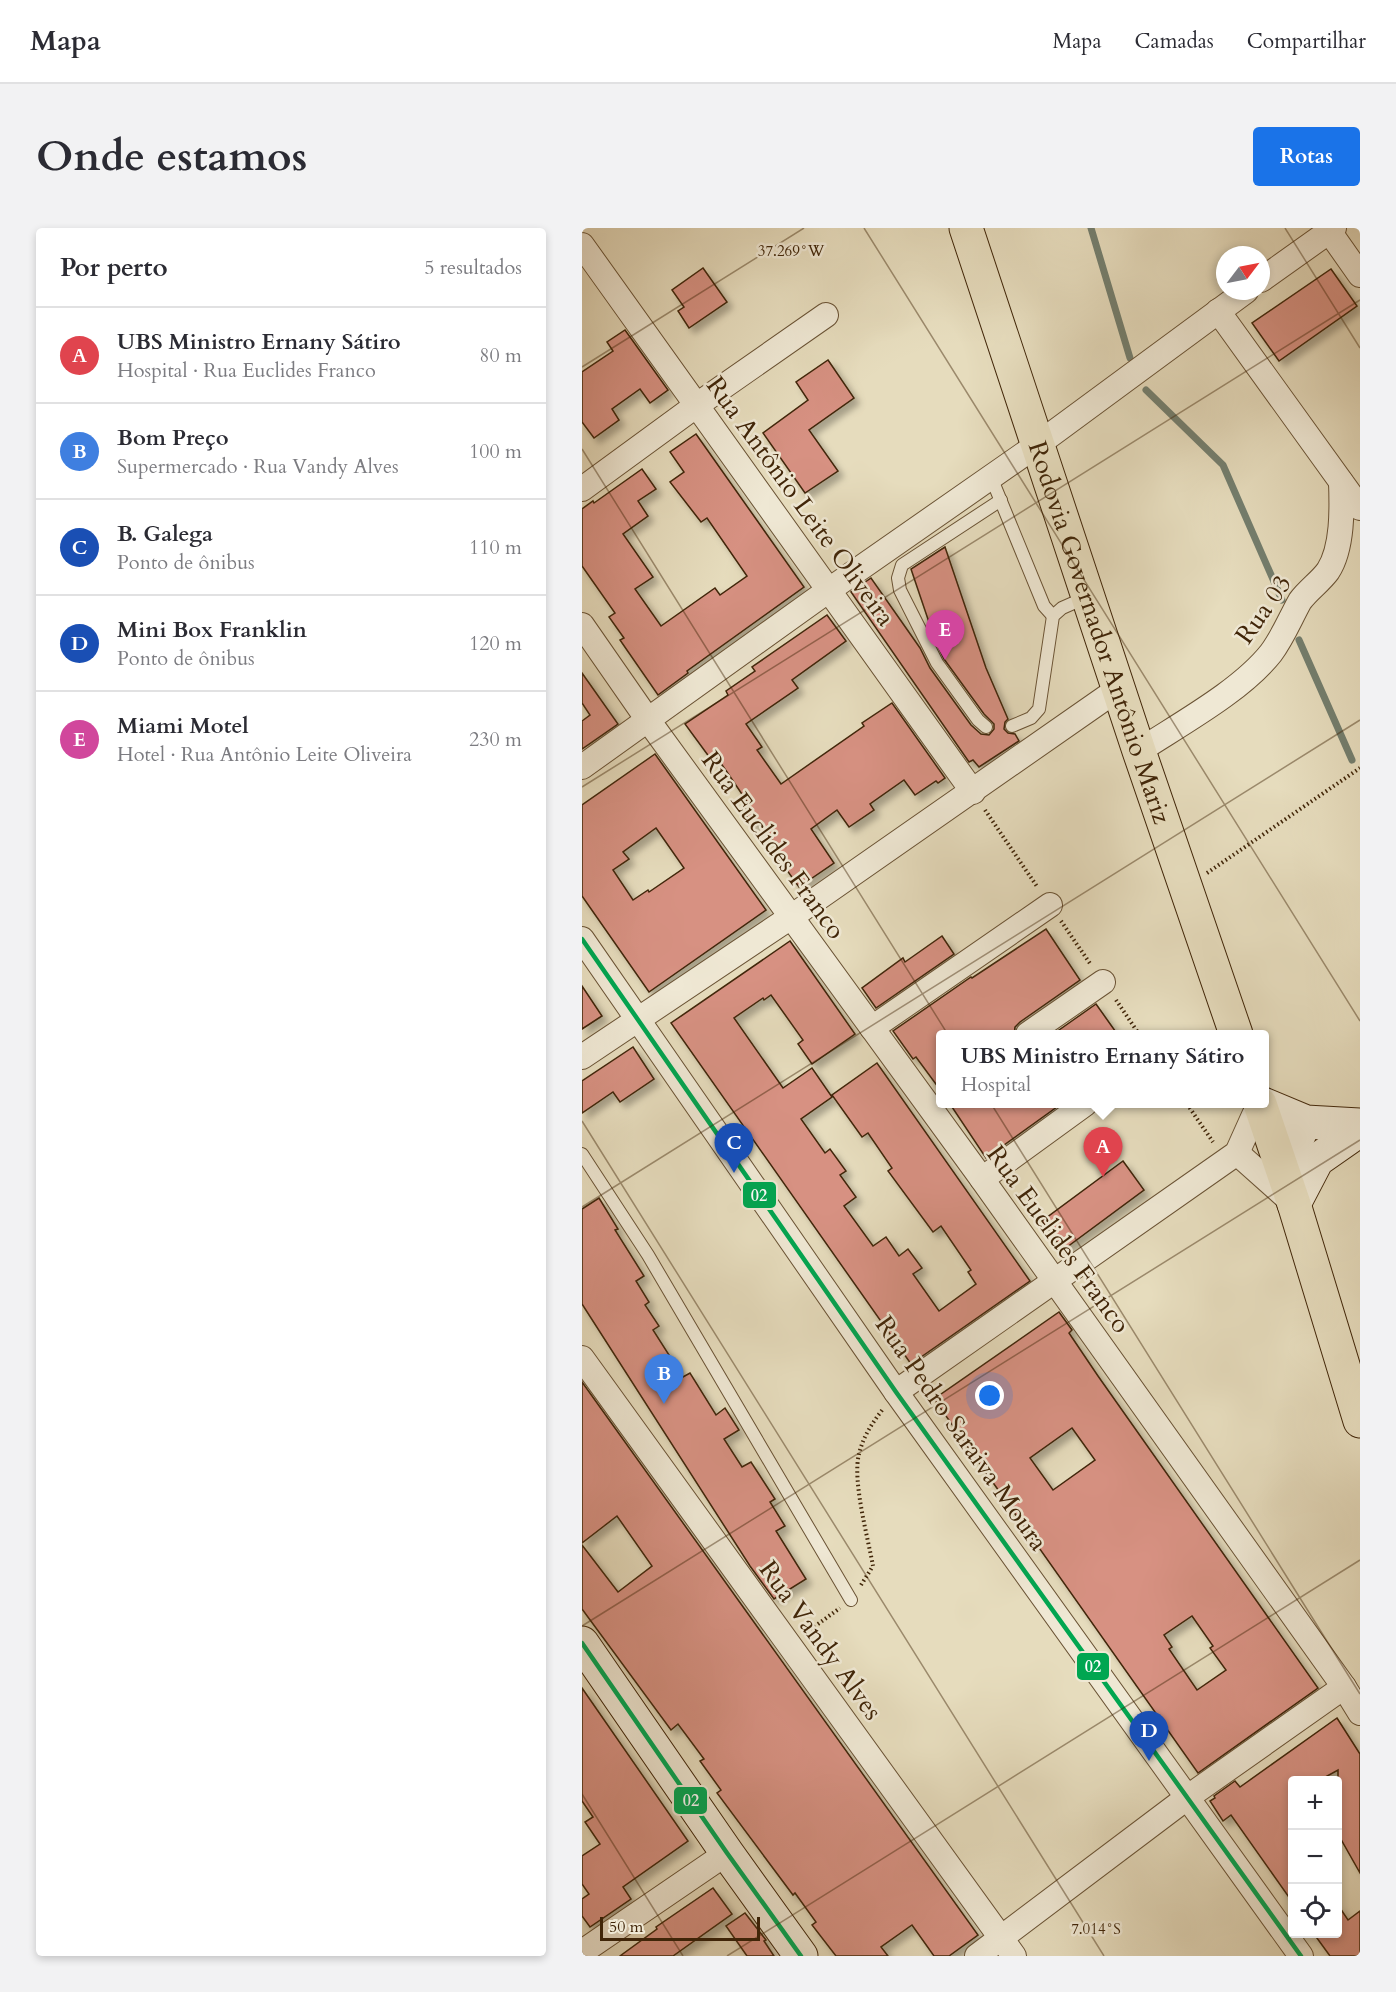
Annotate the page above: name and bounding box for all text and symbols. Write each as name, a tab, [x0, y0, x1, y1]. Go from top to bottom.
text: Mapa	[30, 22, 101, 60]
text: Mapa	[1052, 27, 1102, 56]
text: Camadas	[1135, 27, 1214, 56]
text: Compartilhar	[1247, 27, 1366, 56]
button: Rotas	[1253, 127, 1360, 186]
text: Onde estamos	[36, 128, 307, 185]
text: 37.269°W	[758, 241, 825, 261]
north arrow	[1216, 246, 1270, 300]
text: Por perto	[60, 250, 168, 285]
text: 5 resultados	[424, 254, 522, 281]
text: UBS Ministro Ernany Sátiro	[117, 327, 401, 357]
text: A	[72, 342, 87, 369]
text: 80 m	[479, 342, 522, 369]
text: Hospital · Rua Euclides Franco	[117, 357, 376, 384]
street label: Rua Antônio Leite Oliveira	[698, 369, 903, 633]
text: Bom Preço	[117, 423, 229, 453]
street label: Rodovia Governador Antônio Mariz	[1020, 437, 1180, 829]
text: B	[72, 438, 87, 465]
text: 100 m	[469, 438, 522, 465]
text: Supermercado · Rua Vandy Alves	[117, 453, 399, 480]
text: B. Galega	[117, 519, 213, 549]
text: C	[72, 534, 87, 561]
text: 110 m	[469, 534, 522, 561]
text: Ponto de ônibus	[117, 549, 255, 576]
street label: Rua 03	[1227, 568, 1300, 651]
pin: E	[926, 610, 964, 660]
text: Mini Box Franklin	[117, 615, 307, 645]
text: D	[71, 630, 88, 657]
text: 120 m	[469, 630, 522, 657]
text: Ponto de ônibus	[117, 645, 255, 672]
text: Miami Motel	[117, 711, 249, 741]
text: E	[73, 726, 86, 753]
text: 230 m	[469, 726, 522, 753]
text: Hotel · Rua Antônio Leite Oliveira	[117, 741, 412, 768]
street label: Rua Euclides Franco	[694, 744, 854, 946]
popup	[936, 1030, 1269, 1108]
text: UBS Ministro Ernany Sátiro	[961, 1041, 1244, 1071]
text: Hospital	[961, 1071, 1031, 1098]
pin: C	[714, 1124, 754, 1173]
pin: A	[1084, 1128, 1122, 1177]
street label: Rua Euclides Franco	[979, 1138, 1139, 1340]
line badge: 02	[742, 1181, 777, 1209]
text: 02	[751, 1185, 767, 1207]
street label: Rua Pedro Saraiva Moura	[867, 1309, 1056, 1558]
pin: B	[644, 1354, 683, 1404]
your location	[975, 1381, 1004, 1410]
street label: Rua Vandy Alves	[751, 1554, 890, 1727]
line badge: 02	[1076, 1652, 1110, 1681]
text: 02	[1085, 1656, 1101, 1678]
pin: D	[1130, 1712, 1168, 1761]
map controls	[1288, 1776, 1342, 1938]
button: +	[1288, 1776, 1342, 1830]
line badge: 02	[673, 1786, 708, 1815]
text: 02	[683, 1790, 699, 1812]
button: −	[1288, 1830, 1342, 1884]
button: locate	[1288, 1884, 1342, 1938]
scale bar	[600, 1914, 760, 1942]
text: 50 m	[609, 1916, 643, 1938]
text: 7.014°S	[1071, 1919, 1121, 1939]

